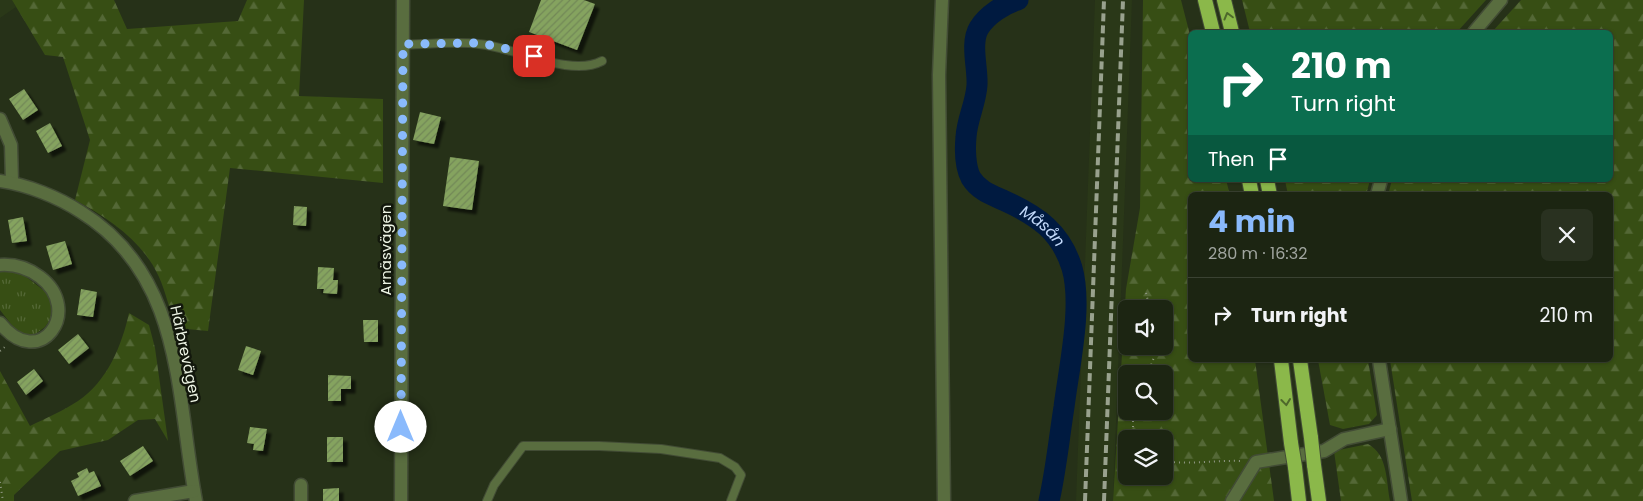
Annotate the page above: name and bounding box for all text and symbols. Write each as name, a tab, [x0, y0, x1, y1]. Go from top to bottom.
one-way arrow	[1223, 12, 1234, 21]
pin	[513, 35, 555, 77]
text: 210 m	[1291, 41, 1391, 90]
icon: arrive	[520, 42, 548, 70]
icon: right	[1208, 50, 1273, 115]
text: Turn right	[1291, 88, 1396, 119]
icon: arrive	[1264, 145, 1292, 173]
text: Then	[1208, 146, 1254, 173]
water label: Måsån	[1016, 199, 1071, 251]
text: 4 min	[1208, 200, 1296, 243]
street label: Arnäsvägen	[375, 205, 396, 295]
button: close	[1541, 209, 1593, 261]
text: 280 m · 16:32	[1208, 242, 1307, 265]
map controls	[1118, 300, 1173, 485]
button: sound	[1118, 300, 1173, 355]
icon: right	[1208, 301, 1236, 329]
text: Turn right	[1251, 302, 1347, 329]
text: 210 m	[1539, 302, 1593, 329]
street label: Härbrevägen	[165, 304, 207, 404]
button: search	[1118, 365, 1173, 420]
one-way arrow	[1280, 398, 1291, 406]
position arrow	[374, 400, 426, 452]
button: layers	[1118, 430, 1173, 485]

